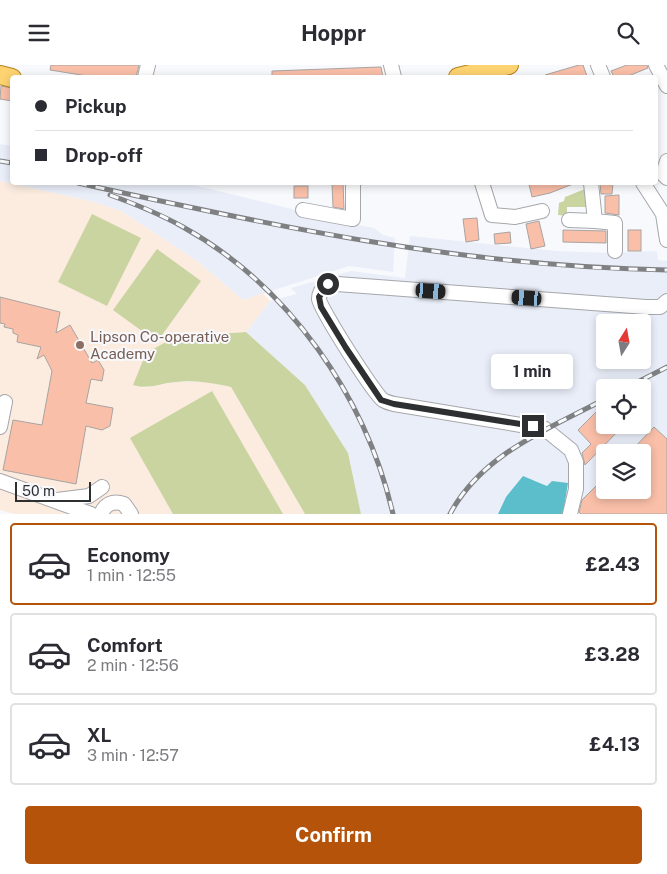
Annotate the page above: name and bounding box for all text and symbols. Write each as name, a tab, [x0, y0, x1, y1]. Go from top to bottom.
icon: menu	[25, 19, 53, 47]
icon: search	[614, 19, 642, 47]
text: Hoppr	[301, 20, 366, 46]
text: Pickup	[65, 95, 127, 117]
text: Drop-off	[65, 144, 142, 166]
route start	[317, 273, 339, 295]
car	[415, 282, 446, 300]
car	[511, 289, 542, 307]
north arrow	[596, 314, 651, 369]
map controls	[596, 314, 651, 499]
place label: Lipson Co-operative Academy	[90, 328, 229, 362]
marker: Lipson Co-operative Academy	[74, 339, 86, 351]
callout: 1 min	[492, 353, 574, 389]
text: 1 min	[513, 362, 551, 381]
button: locate	[596, 379, 651, 434]
route end	[522, 415, 544, 437]
button: layers	[596, 444, 651, 499]
scale bar	[15, 479, 91, 502]
text: 50 m	[22, 483, 55, 499]
icon: car	[27, 542, 72, 587]
text: Economy	[87, 544, 170, 566]
text: £2.43	[585, 553, 640, 575]
text: 1 min · 12:55	[87, 566, 176, 585]
icon: car	[27, 632, 72, 677]
text: Comfort	[87, 634, 163, 656]
text: £3.28	[585, 643, 640, 665]
text: 2 min · 12:56	[87, 656, 179, 675]
icon: car	[27, 722, 72, 767]
text: XL	[87, 724, 112, 746]
text: £4.13	[589, 733, 640, 755]
text: 3 min · 12:57	[87, 746, 179, 765]
button: Confirm	[25, 806, 642, 864]

